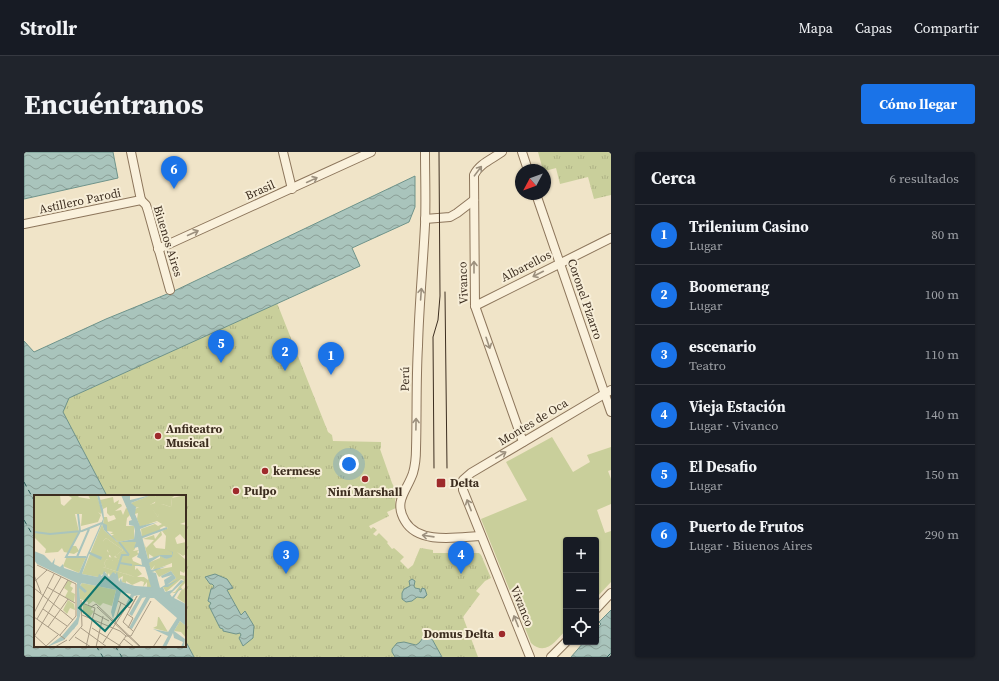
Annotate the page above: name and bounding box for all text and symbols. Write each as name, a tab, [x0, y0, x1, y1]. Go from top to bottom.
text: Strollr	[20, 15, 77, 41]
text: Mapa	[798, 18, 833, 38]
text: Capas	[855, 18, 892, 38]
text: Compartir	[914, 18, 979, 38]
button: Cómo llegar	[861, 84, 975, 124]
text: Encuéntranos	[24, 85, 204, 123]
pin: 6	[161, 156, 187, 189]
north arrow	[515, 164, 551, 200]
one-way arrow	[474, 165, 482, 176]
text: Cerca	[651, 166, 696, 190]
text: 6 resultados	[889, 170, 959, 187]
street label: Brasil	[243, 176, 278, 204]
one-way arrow	[305, 176, 317, 183]
street label: Astillero Parodi	[38, 184, 123, 217]
street label: Biuenos Aires	[150, 203, 186, 279]
text: Trilenium Casino	[689, 216, 809, 237]
text: 1	[660, 226, 668, 243]
text: 80 m	[931, 226, 959, 243]
one-way arrow	[187, 229, 199, 236]
text: Lugar	[689, 237, 722, 254]
street label: Albarellos	[498, 247, 554, 285]
street label: Coronel Pizarro	[564, 257, 606, 342]
street label: Vivanco	[454, 261, 472, 305]
one-way arrow	[470, 261, 478, 274]
one-way arrow	[533, 270, 545, 278]
text: Boomerang	[689, 276, 769, 297]
text: 2	[660, 286, 668, 303]
text: 100 m	[925, 286, 959, 303]
one-way arrow	[417, 288, 424, 301]
text: Lugar	[689, 297, 722, 314]
pin: 5	[208, 330, 234, 363]
text: escenario	[689, 336, 756, 357]
one-way arrow	[484, 337, 492, 349]
pin: 2	[272, 338, 298, 371]
pin: 1	[318, 342, 344, 375]
text: 3	[660, 346, 668, 363]
text: 110 m	[925, 346, 959, 363]
text: Teatro	[689, 357, 726, 374]
street label: Perú	[397, 366, 413, 392]
street label: Montes de Oca	[495, 394, 572, 449]
text: Vieja Estación	[689, 396, 786, 417]
text: 4	[660, 406, 668, 423]
text: 140 m	[925, 406, 959, 423]
text: Lugar · Vivanco	[689, 417, 778, 434]
one-way arrow	[413, 418, 420, 431]
place label: Anfiteatro Musical	[166, 421, 223, 451]
marker: Anfiteatro Musical	[153, 431, 163, 441]
one-way arrow	[495, 451, 507, 459]
your location	[339, 454, 359, 474]
text: El Desafio	[689, 456, 757, 477]
place label: kermese	[273, 463, 321, 479]
marker: kermese	[260, 466, 270, 476]
text: 5	[660, 466, 668, 483]
text: 150 m	[925, 466, 959, 483]
marker: Niní Marshall	[360, 474, 370, 484]
place label: Delta	[450, 475, 480, 491]
marker: Delta	[435, 477, 447, 489]
text: Lugar	[689, 477, 722, 494]
place label: Pulpo	[244, 483, 277, 499]
place label: Niní Marshall	[328, 484, 403, 500]
marker: Pulpo	[231, 486, 241, 496]
inset map	[34, 495, 186, 647]
one-way arrow	[465, 500, 473, 512]
text: Puerto de Frutos	[689, 516, 804, 537]
text: 6	[660, 526, 668, 543]
text: 290 m	[925, 526, 959, 543]
one-way arrow	[422, 532, 435, 540]
map controls	[563, 537, 599, 645]
button: +	[563, 537, 599, 573]
text: Lugar · Biuenos Aires	[689, 537, 812, 554]
pin: 3	[273, 541, 299, 574]
pin: 4	[448, 541, 474, 574]
button: −	[563, 573, 599, 609]
street label: Vivanco	[507, 583, 538, 629]
button: locate	[563, 609, 599, 645]
one-way arrow	[511, 615, 519, 627]
place label: Domus Delta	[424, 626, 495, 642]
marker: Domus Delta	[497, 629, 507, 639]

